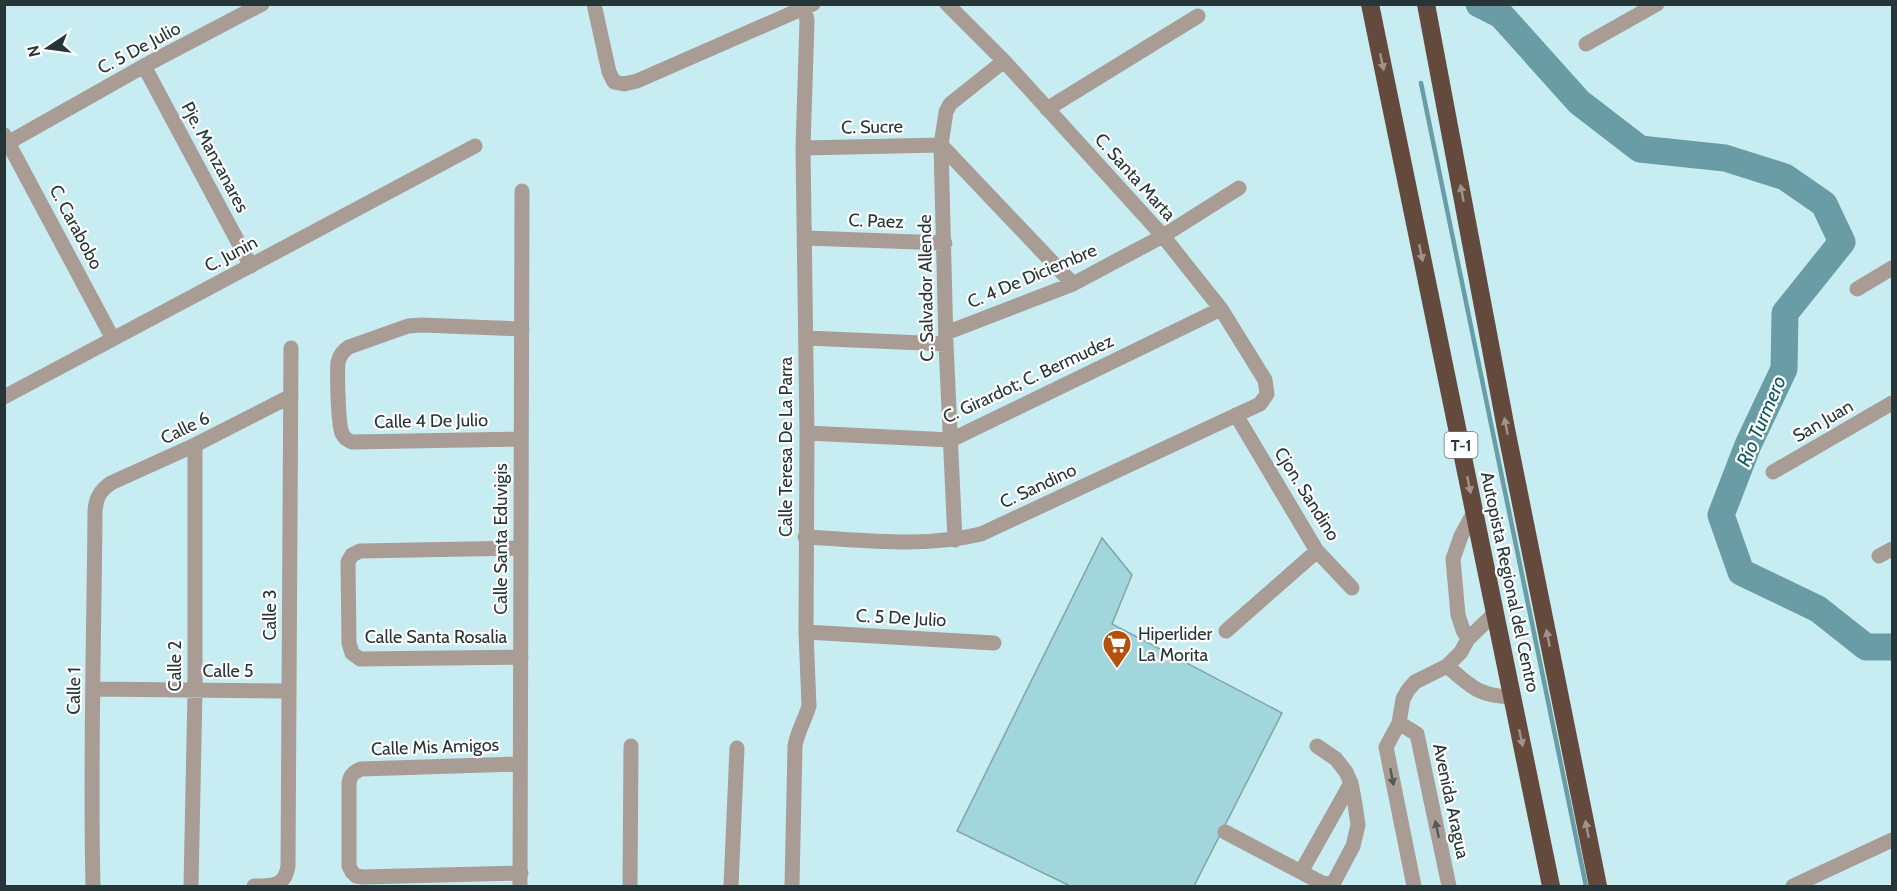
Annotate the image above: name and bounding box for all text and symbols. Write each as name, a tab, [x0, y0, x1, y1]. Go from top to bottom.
street label: C. 5 De Julio	[94, 17, 184, 79]
north arrow	[18, 18, 78, 78]
text: N	[23, 44, 44, 59]
one-way arrow	[1378, 52, 1387, 71]
street label: Pje. Manzanares	[177, 98, 253, 216]
street label: C. Sucre	[841, 115, 903, 139]
street label: C. Santa Marta	[1090, 129, 1180, 226]
street label: C. Carabobo	[45, 181, 107, 273]
one-way arrow	[1458, 184, 1467, 203]
street label: C. Paez	[848, 209, 905, 233]
street label: C. Salvador Allende	[914, 214, 938, 362]
street label: C. Junin	[201, 231, 261, 277]
street label: C. 4 De Diciembre	[964, 239, 1100, 313]
one-way arrow	[1417, 243, 1426, 262]
street label: C. Girardot; C. Bermudez	[939, 330, 1117, 428]
street label: Calle Teresa De La Parra	[775, 357, 797, 537]
water label: Río Turmero	[1731, 372, 1791, 470]
street label: San Juan	[1789, 395, 1857, 447]
street label: Calle 6	[157, 407, 213, 449]
street label: Calle 4 De Julio	[374, 409, 488, 433]
one-way arrow	[1501, 417, 1510, 436]
road number: T-1	[1444, 432, 1478, 458]
street label: Cjon. Sandino	[1270, 443, 1345, 545]
street label: C. Sandino	[996, 459, 1080, 513]
street label: Calle Santa Eduvigis	[490, 463, 512, 615]
street label: Autopista Regional del Centro	[1476, 470, 1544, 694]
one-way arrow	[1465, 476, 1474, 495]
street label: Calle 3	[259, 589, 281, 641]
street label: C. 5 De Julio	[855, 605, 947, 631]
place label: Hiperlider La Morita	[1138, 623, 1213, 666]
street label: Calle Santa Rosalia	[365, 626, 508, 648]
supermarket icon: Hiperlider La Morita	[1101, 628, 1133, 670]
one-way arrow	[1543, 628, 1552, 647]
street label: Calle 2	[164, 641, 186, 691]
street label: Calle 5	[202, 660, 254, 682]
street label: Calle 1	[63, 667, 85, 715]
one-way arrow	[1516, 728, 1526, 747]
street label: Calle Mis Amigos	[371, 734, 499, 760]
street label: Avenida Aragua	[1428, 741, 1474, 861]
one-way arrow	[1388, 768, 1398, 787]
one-way arrow	[1582, 819, 1591, 838]
one-way arrow	[1432, 820, 1442, 839]

